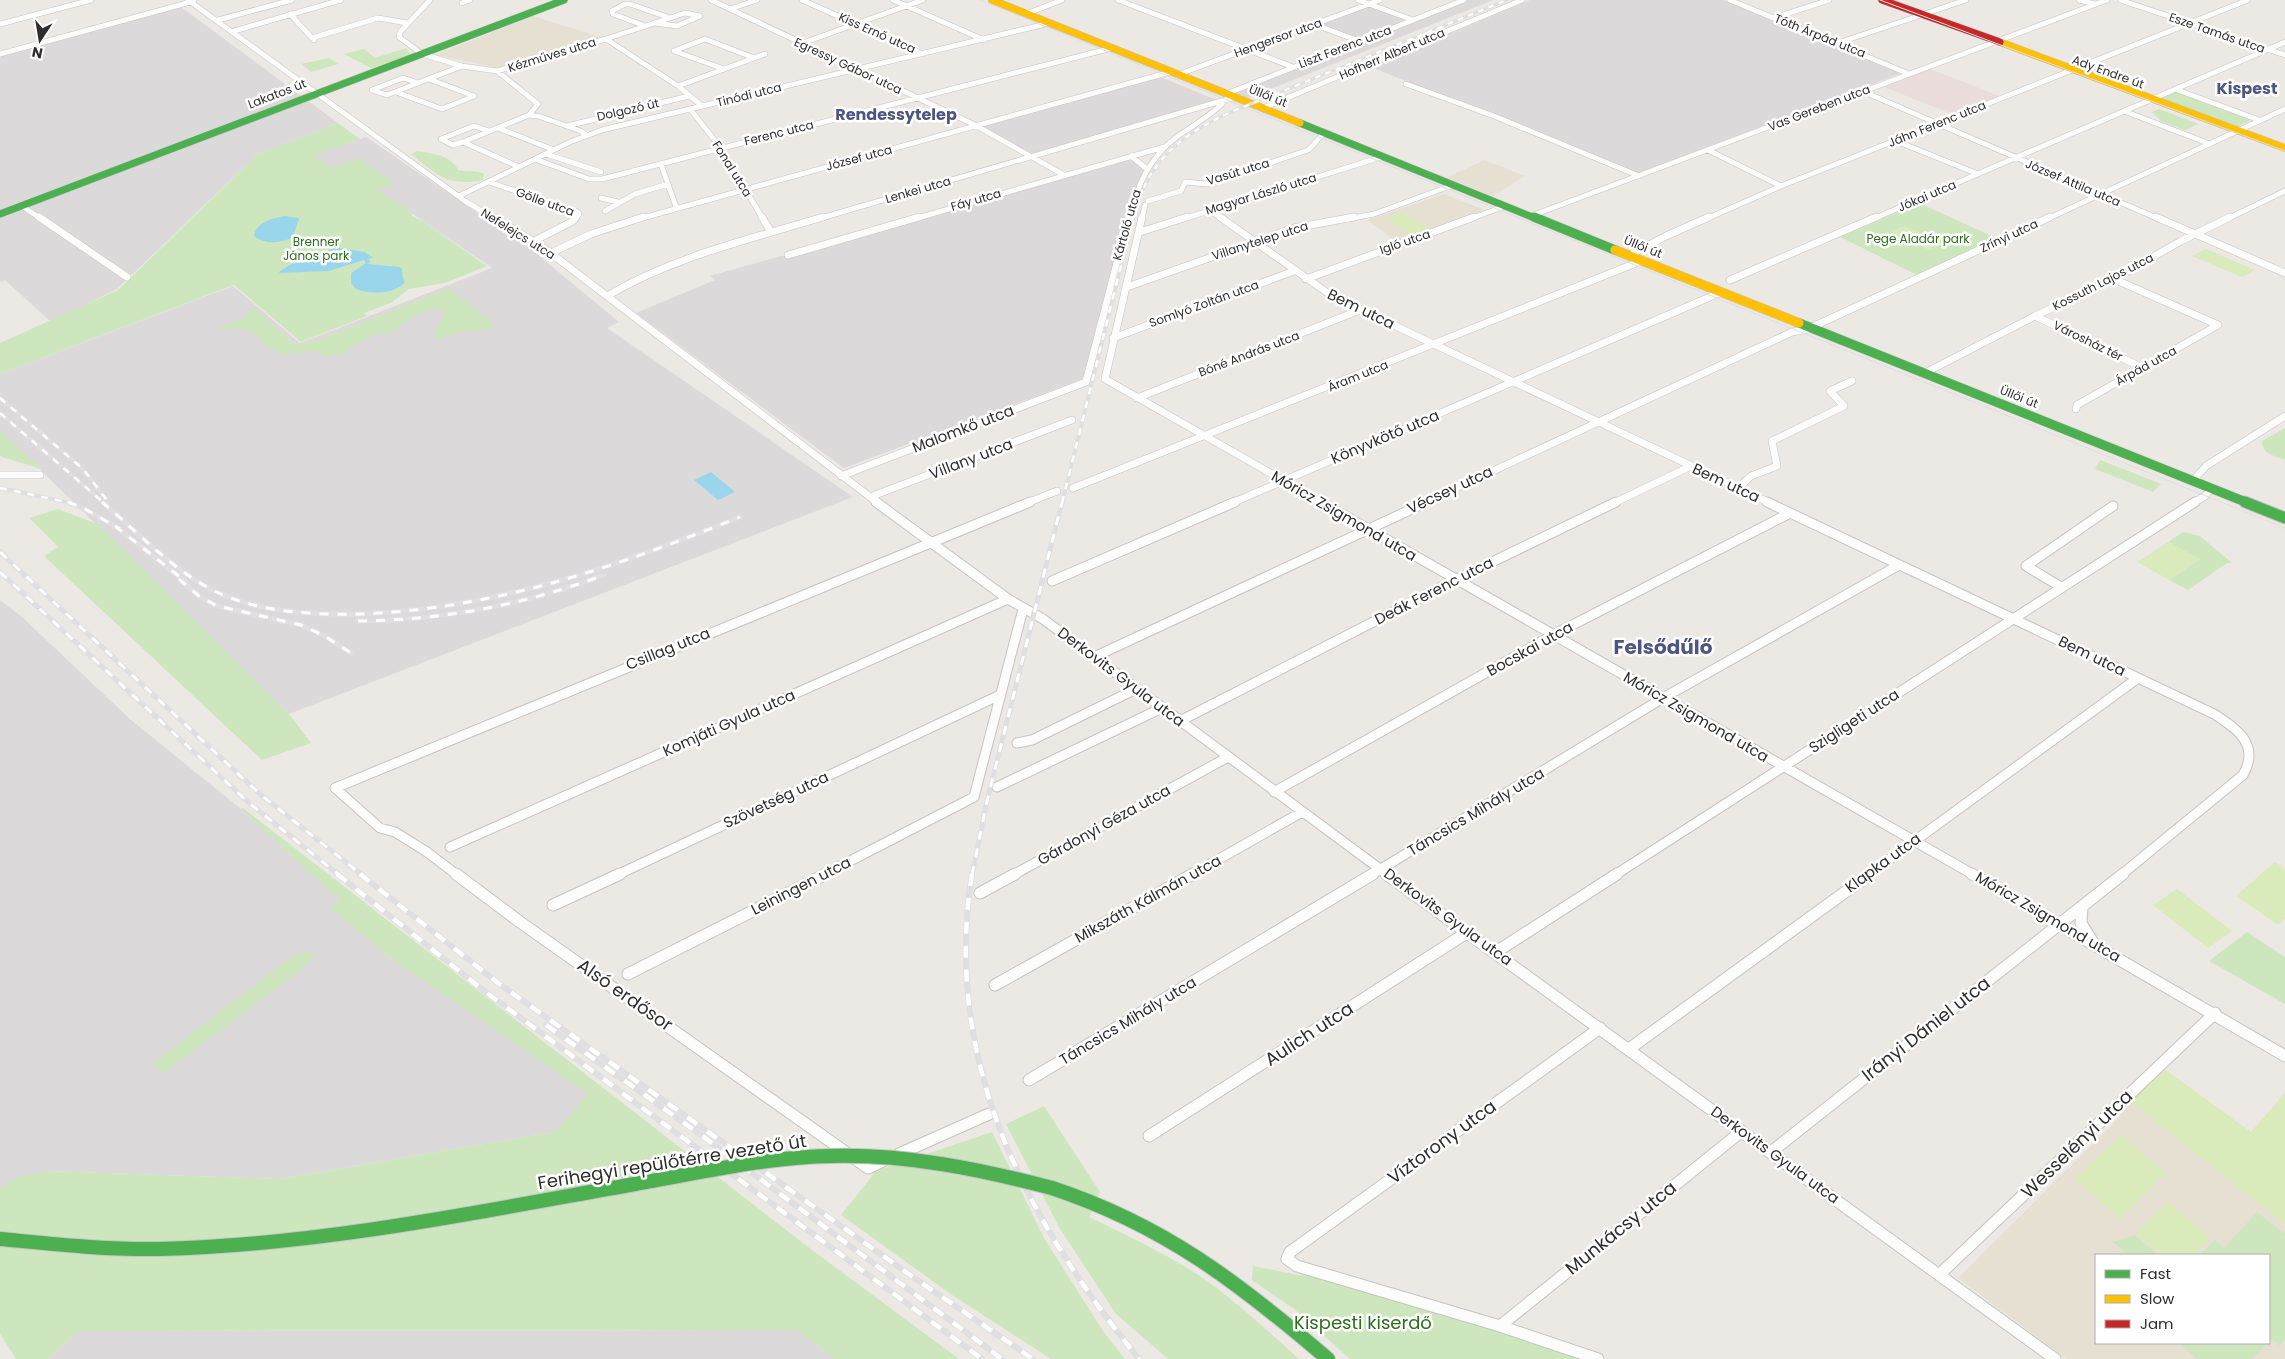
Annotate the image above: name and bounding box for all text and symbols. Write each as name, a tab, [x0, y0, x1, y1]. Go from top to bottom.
street label: Kiss Ernő utca	[836, 8, 918, 57]
street label: Esze Tamás utca	[2167, 8, 2267, 57]
street label: Tóth Árpád utca	[1772, 9, 1868, 62]
street label: Hengersor utca	[1231, 14, 1324, 61]
north arrow	[15, 15, 65, 65]
street label: Liszt Ferenc utca	[1296, 21, 1394, 72]
street label: Hofherr Albert utca	[1336, 24, 1447, 83]
street label: Kézműves utca	[506, 33, 598, 76]
street label: Egressy Gábor utca	[792, 33, 905, 98]
text: N	[30, 42, 45, 64]
street label: Ady Endre út	[2070, 51, 2146, 92]
street label: Lakatos út	[245, 75, 308, 112]
district label: Kispest	[2217, 77, 2277, 100]
street label: Tinódi utca	[715, 78, 783, 111]
street label: Üllői út	[1247, 80, 1290, 111]
street label: Vas Gereben utca	[1765, 80, 1872, 135]
street label: Dolgozó út	[595, 94, 661, 125]
street label: Jáhn Ferenc utca	[1885, 96, 1988, 151]
district label: Rendessytelep	[835, 103, 957, 126]
street label: Ferenc utca	[742, 116, 815, 149]
street label: Fonal utca	[708, 137, 756, 200]
street label: József utca	[824, 141, 894, 175]
street label: Vasút utca	[1204, 154, 1272, 189]
street label: József Attila utca	[2023, 155, 2123, 210]
street label: Magyar László utca	[1203, 169, 1319, 219]
street label: Lenkei utca	[883, 172, 953, 207]
street label: Jókai utca	[1895, 176, 1959, 215]
street label: Gölle utca	[514, 183, 577, 220]
street label: Fáy utca	[949, 184, 1003, 215]
street label: Kártoló utca	[1108, 187, 1145, 262]
street label: Nefelejcs utca	[478, 204, 559, 263]
street label: Zrínyi utca	[1977, 215, 2040, 256]
street label: Villanytelep utca	[1209, 217, 1310, 264]
street label: Igló utca	[1377, 225, 1432, 258]
park label: Pege Aladár park	[1866, 230, 1970, 247]
street label: Üllői út	[1622, 231, 1665, 262]
park label: Brenner János park	[283, 233, 350, 264]
street label: Kossuth Lajos utca	[2049, 249, 2156, 314]
street label: Somlyó Zoltán utca	[1147, 276, 1261, 331]
street label: Bem utca	[1324, 283, 1398, 334]
street label: Városház tér	[2051, 316, 2126, 365]
street label: Bóné András utca	[1196, 326, 1302, 381]
street label: Árpád utca	[2112, 342, 2179, 389]
street label: Áram utca	[1325, 356, 1391, 395]
street label: Üllői út	[1998, 381, 2041, 412]
street label: Malomkő utca	[909, 399, 1017, 458]
street label: Könyvkötő utca	[1327, 404, 1442, 469]
street label: Villany utca	[926, 433, 1016, 484]
street label: Bem utca	[1689, 458, 1763, 507]
street label: Vécsey utca	[1403, 460, 1496, 519]
street label: Móricz Zsigmond utca	[1268, 465, 1421, 566]
street label: Deák Ferenc utca	[1371, 552, 1497, 630]
street label: Bocskai utca	[1483, 616, 1577, 681]
street label: Csillag utca	[623, 622, 713, 675]
street label: Derkovits Gyula utca	[1053, 622, 1189, 731]
street label: Bem utca	[2055, 630, 2129, 681]
district label: Felsődűlő	[1614, 633, 1713, 661]
street label: Móricz Zsigmond utca	[1620, 666, 1773, 767]
street label: Komjáti Gyula utca	[659, 684, 798, 761]
street label: Szigligeti utca	[1805, 684, 1903, 758]
street label: Táncsics Mihály utca	[1403, 762, 1548, 861]
street label: Szövetség utca	[720, 766, 832, 833]
street label: Gárdonyi Géza utca	[1033, 779, 1174, 870]
street label: Klapka utca	[1840, 828, 1925, 897]
street label: Mikszáth Kálmán utca	[1071, 849, 1225, 948]
street label: Leiningen utca	[747, 851, 854, 920]
street label: Derkovits Gyula utca	[1380, 863, 1517, 970]
street label: Móricz Zsigmond utca	[1972, 866, 2125, 967]
street label: Alsó erdősor	[572, 952, 678, 1037]
street label: Táncsics Mihály utca	[1055, 971, 1200, 1070]
street label: Irányi Dániel utca	[1856, 971, 1995, 1087]
street label: Aulich utca	[1260, 996, 1358, 1072]
street label: Wesselényi utca	[2015, 1084, 2138, 1203]
street label: Víztorony utca	[1382, 1094, 1501, 1190]
street label: Derkovits Gyula utca	[1707, 1101, 1844, 1208]
street label: Ferihegyi repülőtérre vezető út	[536, 1128, 808, 1195]
street label: Munkácsy utca	[1560, 1175, 1682, 1280]
legend	[2095, 1254, 2270, 1344]
text: Fast	[2140, 1263, 2171, 1284]
text: Slow	[2140, 1288, 2175, 1309]
park label: Kispesti kiserdő	[1294, 1310, 1432, 1335]
text: Jam	[2140, 1313, 2174, 1334]

